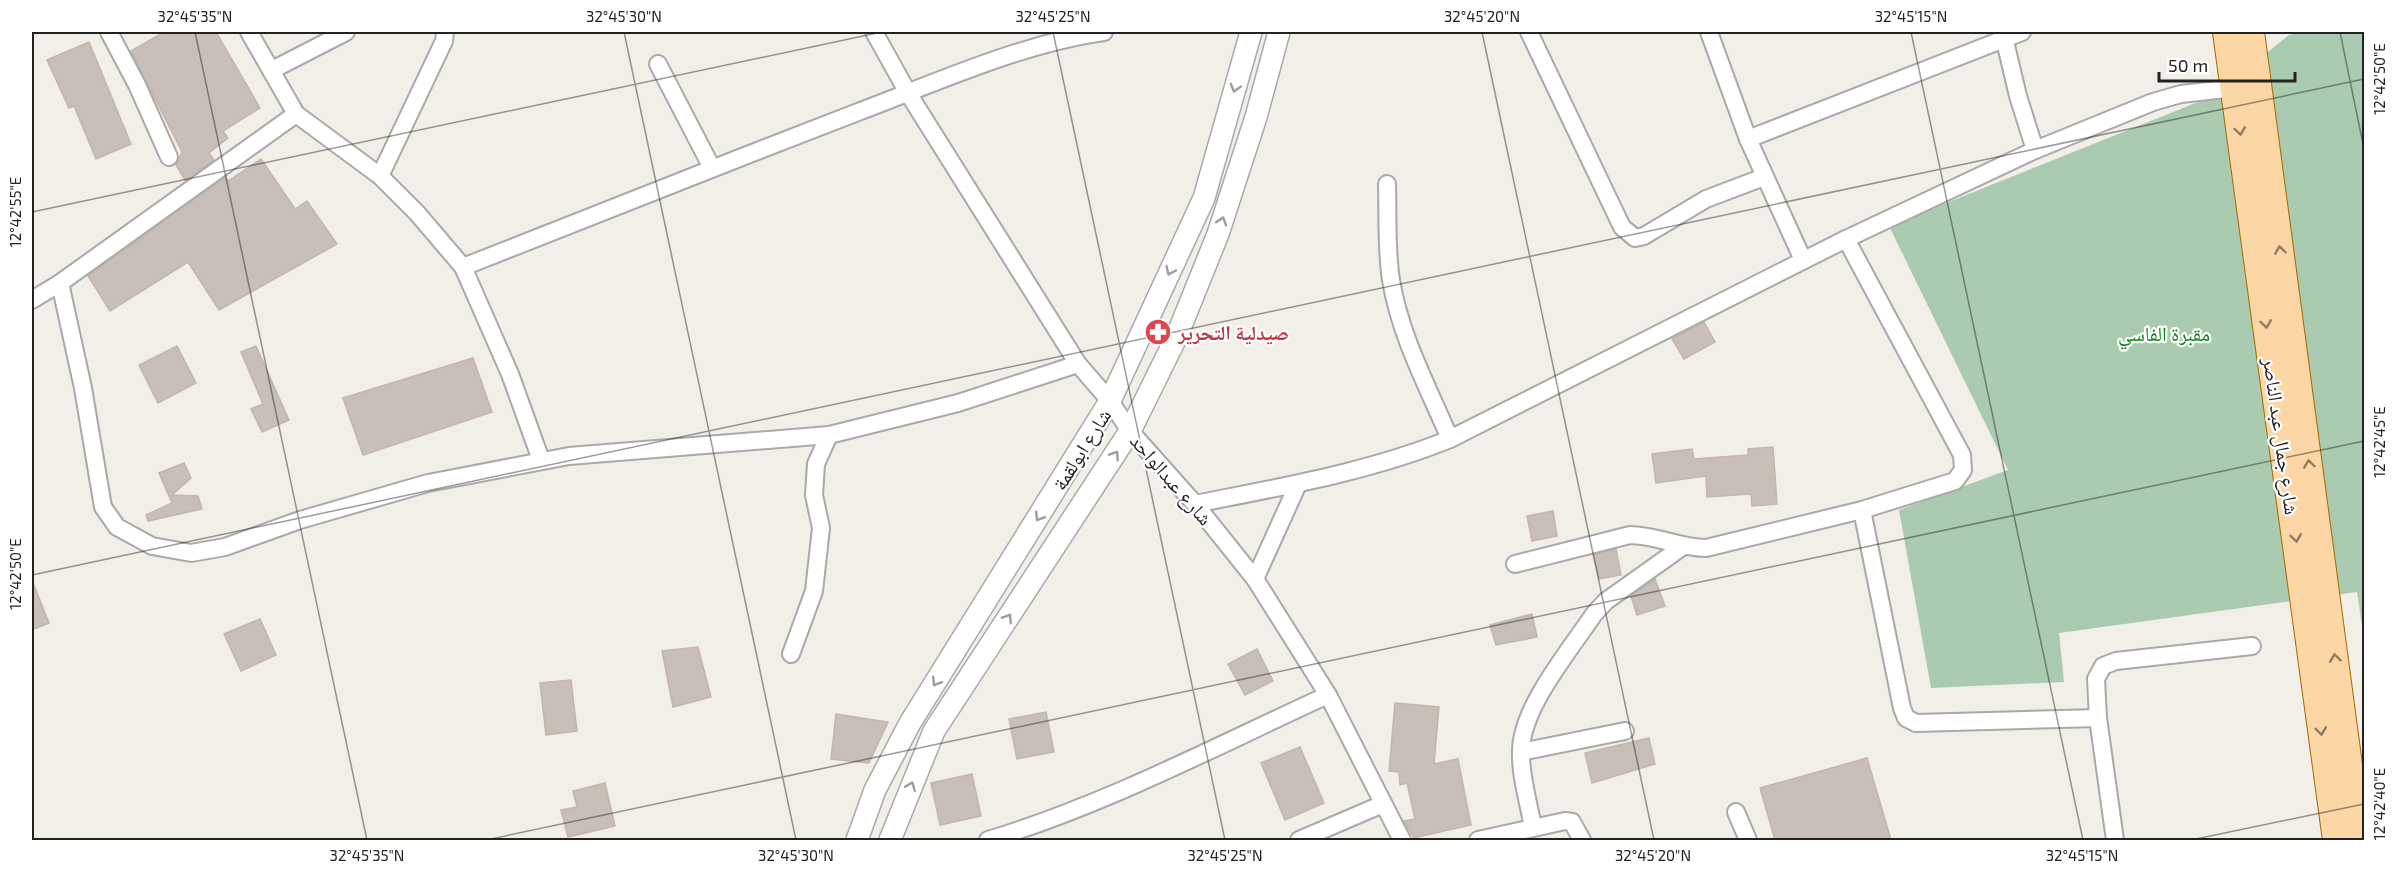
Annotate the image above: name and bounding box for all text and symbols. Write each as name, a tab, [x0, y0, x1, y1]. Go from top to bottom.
text: 32°45'35"N	[158, 7, 232, 25]
text: 32°45'30"N	[586, 7, 662, 25]
text: 32°45'25"N	[1016, 7, 1090, 25]
text: 32°45'20"N	[1444, 7, 1520, 25]
text: 32°45'15"N	[1875, 7, 1947, 25]
text: 12°42'50"E	[2370, 43, 2388, 115]
scale bar	[2159, 45, 2296, 83]
text: 50 m	[2168, 54, 2208, 76]
one-way arrow	[1230, 82, 1242, 93]
one-way arrow	[2233, 126, 2245, 136]
text: 12°42'55"E	[6, 177, 24, 247]
one-way arrow	[1215, 216, 1227, 227]
one-way arrow	[2275, 246, 2287, 255]
one-way arrow	[1166, 265, 1178, 276]
pharmacy icon: صيدلية التحرير	[1143, 317, 1173, 347]
place label: صيدلية التحرير	[1177, 320, 1289, 345]
one-way arrow	[2260, 320, 2272, 329]
park label: مقبرة الفاسي	[2118, 321, 2210, 350]
street label: شارع جمال عبد الناصر	[2257, 355, 2305, 516]
street label: شارع ابولقمة	[1047, 404, 1117, 495]
text: 12°42'45"E	[2370, 406, 2388, 478]
street label: شارع عبدالواحد	[1124, 428, 1218, 531]
one-way arrow	[1108, 450, 1119, 461]
one-way arrow	[2304, 460, 2316, 469]
one-way arrow	[1034, 511, 1046, 521]
one-way arrow	[2289, 534, 2301, 543]
text: 12°42'50"E	[6, 538, 24, 610]
one-way arrow	[1001, 614, 1013, 624]
one-way arrow	[2329, 653, 2341, 662]
one-way arrow	[931, 676, 943, 686]
one-way arrow	[2315, 727, 2327, 736]
text: 12°42'40"E	[2370, 768, 2388, 840]
one-way arrow	[904, 781, 916, 792]
text: 32°45'35"N	[330, 846, 404, 864]
text: 32°45'30"N	[758, 846, 834, 864]
text: 32°45'25"N	[1188, 846, 1262, 864]
text: 32°45'20"N	[1615, 846, 1691, 864]
text: 32°45'15"N	[2046, 846, 2118, 864]

